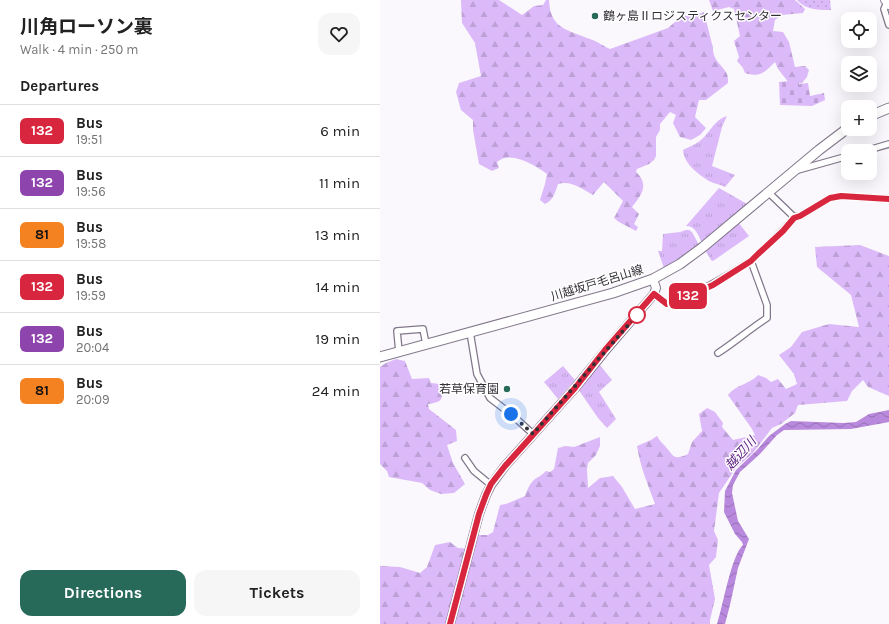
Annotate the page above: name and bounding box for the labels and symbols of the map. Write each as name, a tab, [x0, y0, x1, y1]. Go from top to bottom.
place label: 鶴ヶ島Ⅱロジスティクスセンター	[603, 9, 782, 23]
marker: 鶴ヶ島Ⅱロジスティクスセンター	[590, 11, 600, 21]
street label: 川越坂戸毛呂山線	[549, 262, 645, 304]
line badge: 132	[665, 283, 711, 309]
unlabelled marker	[628, 306, 646, 324]
place label: 若草保育園	[439, 382, 499, 396]
marker: 若草保育園	[502, 384, 512, 394]
your location	[501, 404, 521, 424]
water label: 越辺川	[722, 432, 760, 473]

